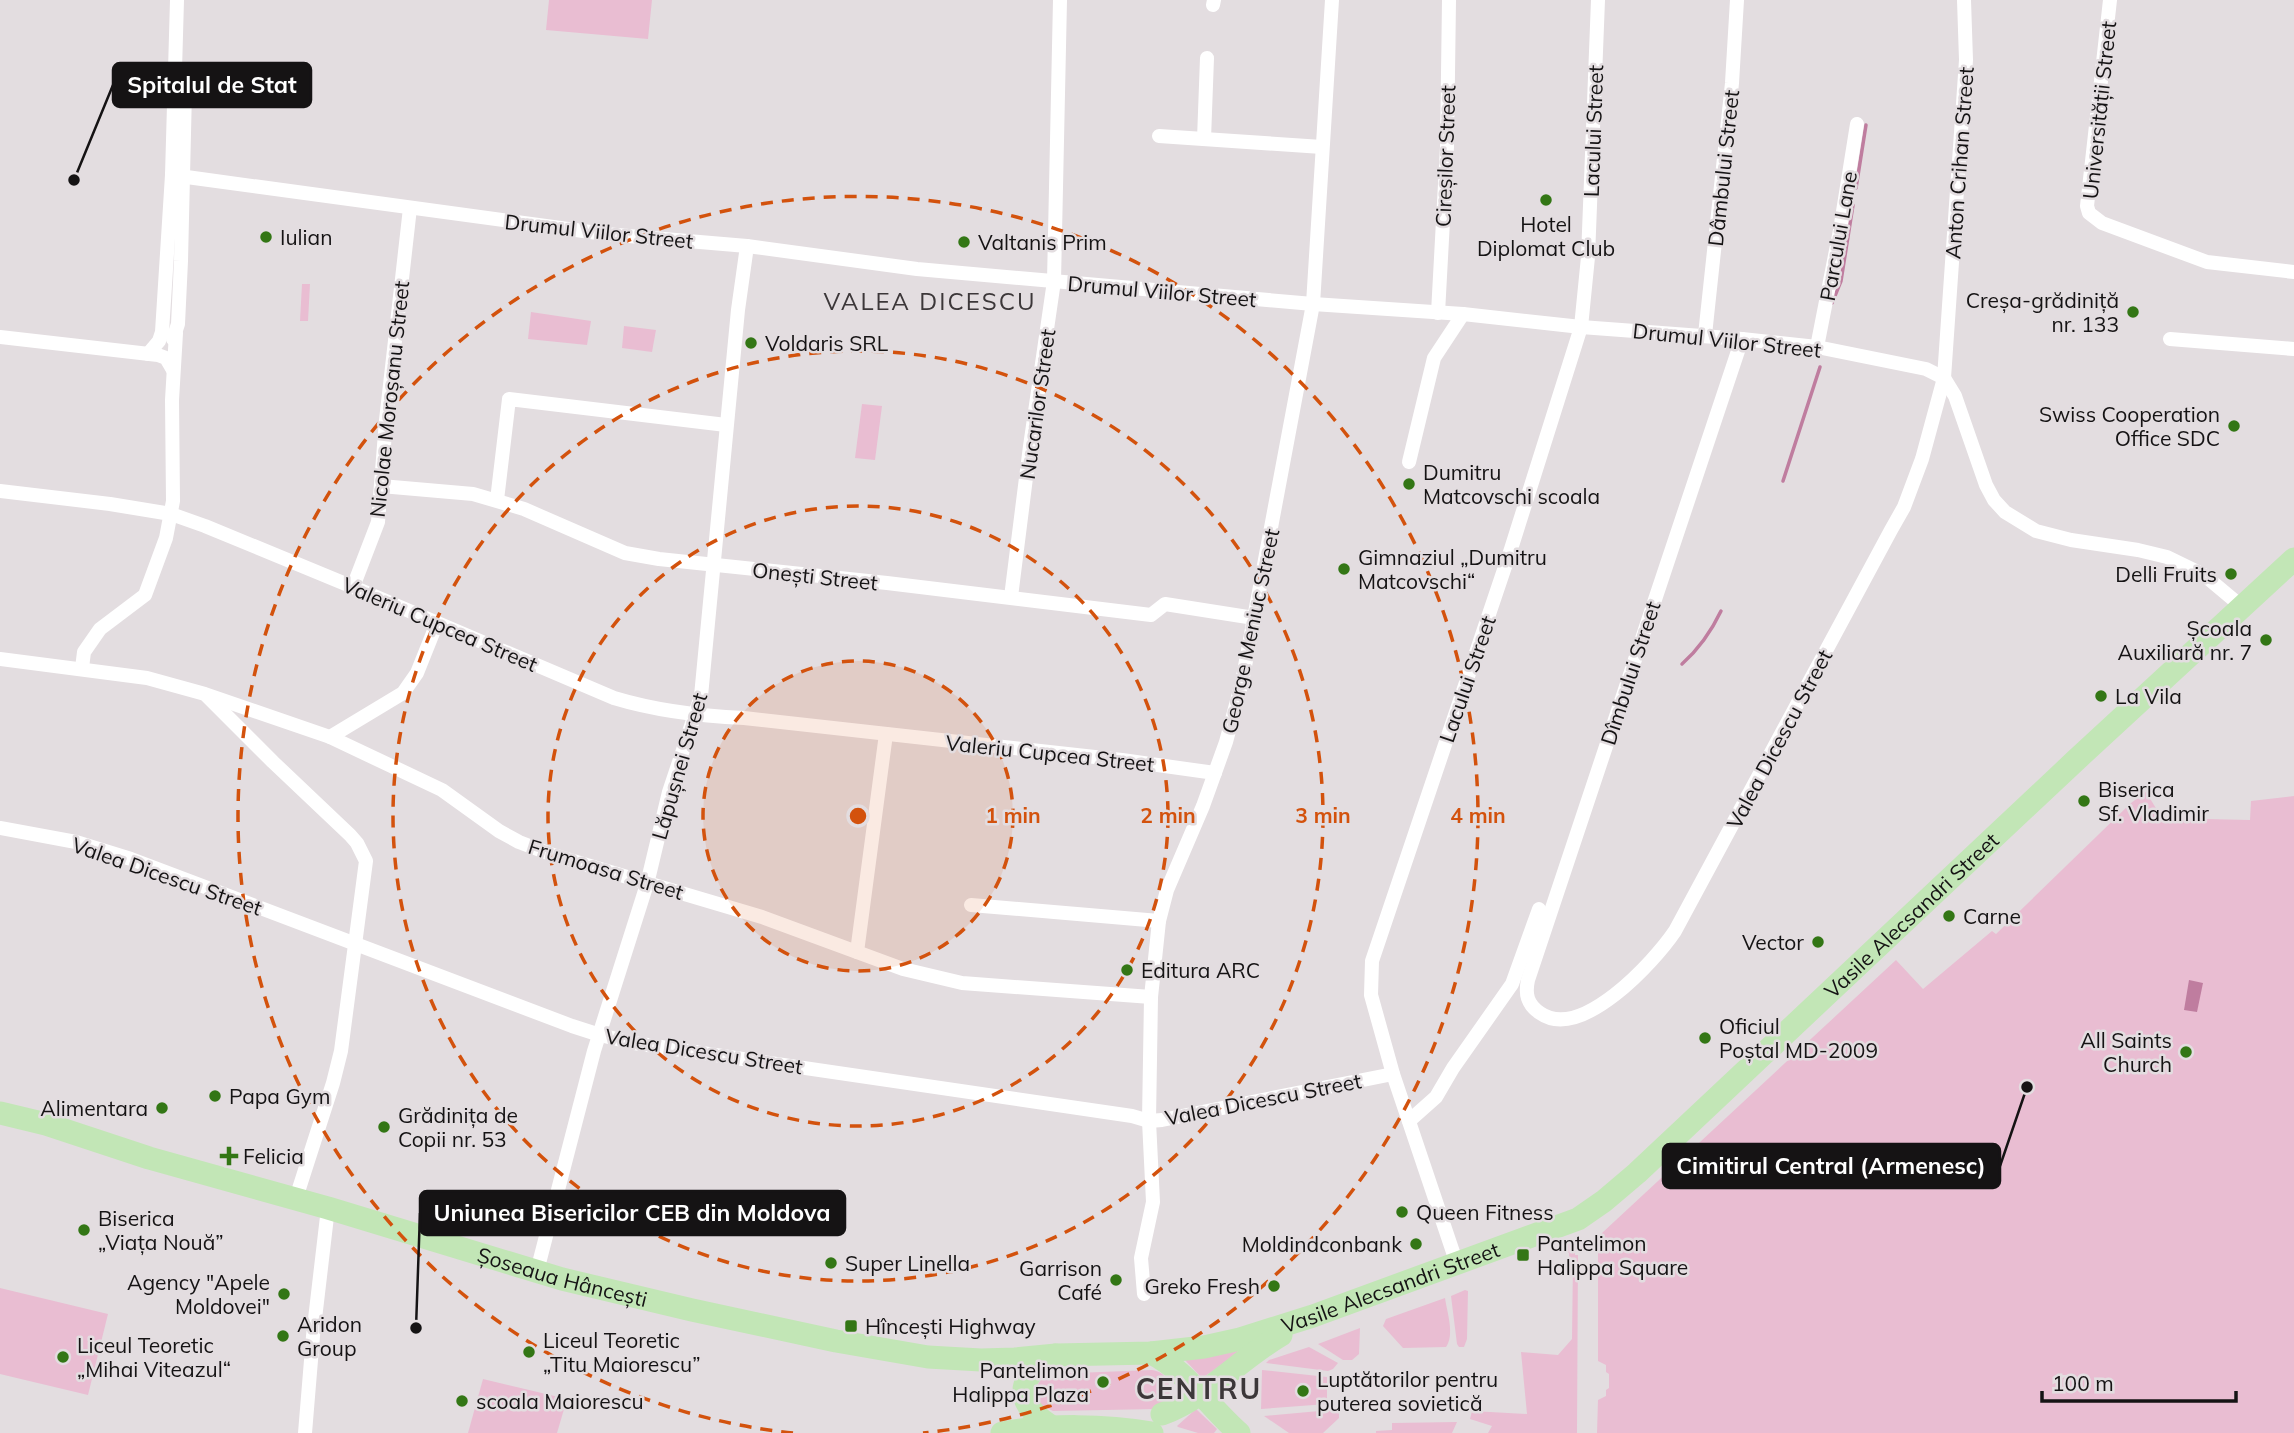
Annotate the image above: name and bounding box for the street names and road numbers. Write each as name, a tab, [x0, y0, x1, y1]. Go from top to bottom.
street label: Universității Street	[2077, 20, 2122, 200]
street label: Lacului Street	[1578, 64, 1608, 198]
street label: Anton Crihan Street	[1939, 66, 1979, 260]
street label: Cireșilor Street	[1430, 85, 1461, 227]
street label: Dâmbului Street	[1702, 89, 1744, 247]
street label: Parcului Lane	[1814, 169, 1862, 303]
street label: Drumul Viilor Street	[504, 208, 694, 254]
street label: Drumul Viilor Street	[1067, 270, 1257, 312]
street label: Nicolae Moroșanu Street	[364, 279, 415, 519]
street label: Drumul Viilor Street	[1632, 317, 1822, 363]
street label: Nucarilor Street	[1014, 327, 1060, 481]
street label: George Meniuc Street	[1216, 526, 1284, 736]
street label: Onești Street	[751, 556, 879, 597]
street label: Valeriu Cupcea Street	[339, 571, 541, 677]
street label: Dîmbului Street	[1595, 598, 1665, 748]
street label: Lacului Street	[1433, 612, 1501, 746]
street label: Valea Dicescu Street	[1721, 645, 1837, 833]
street label: Lăpușnei Street	[646, 690, 713, 843]
street label: Valeriu Cupcea Street	[945, 729, 1155, 777]
street label: Vasile Alecsandri Street	[1819, 827, 2004, 1003]
street label: Valea Dicescu Street	[69, 831, 265, 921]
street label: Frumoasa Street	[525, 833, 687, 905]
street label: Valea Dicescu Street	[604, 1023, 804, 1079]
street label: Valea Dicescu Street	[1163, 1067, 1363, 1131]
street label: Vasile Alecsandri Street	[1278, 1236, 1503, 1338]
street label: Șoseaua Hâncești	[474, 1241, 650, 1312]

